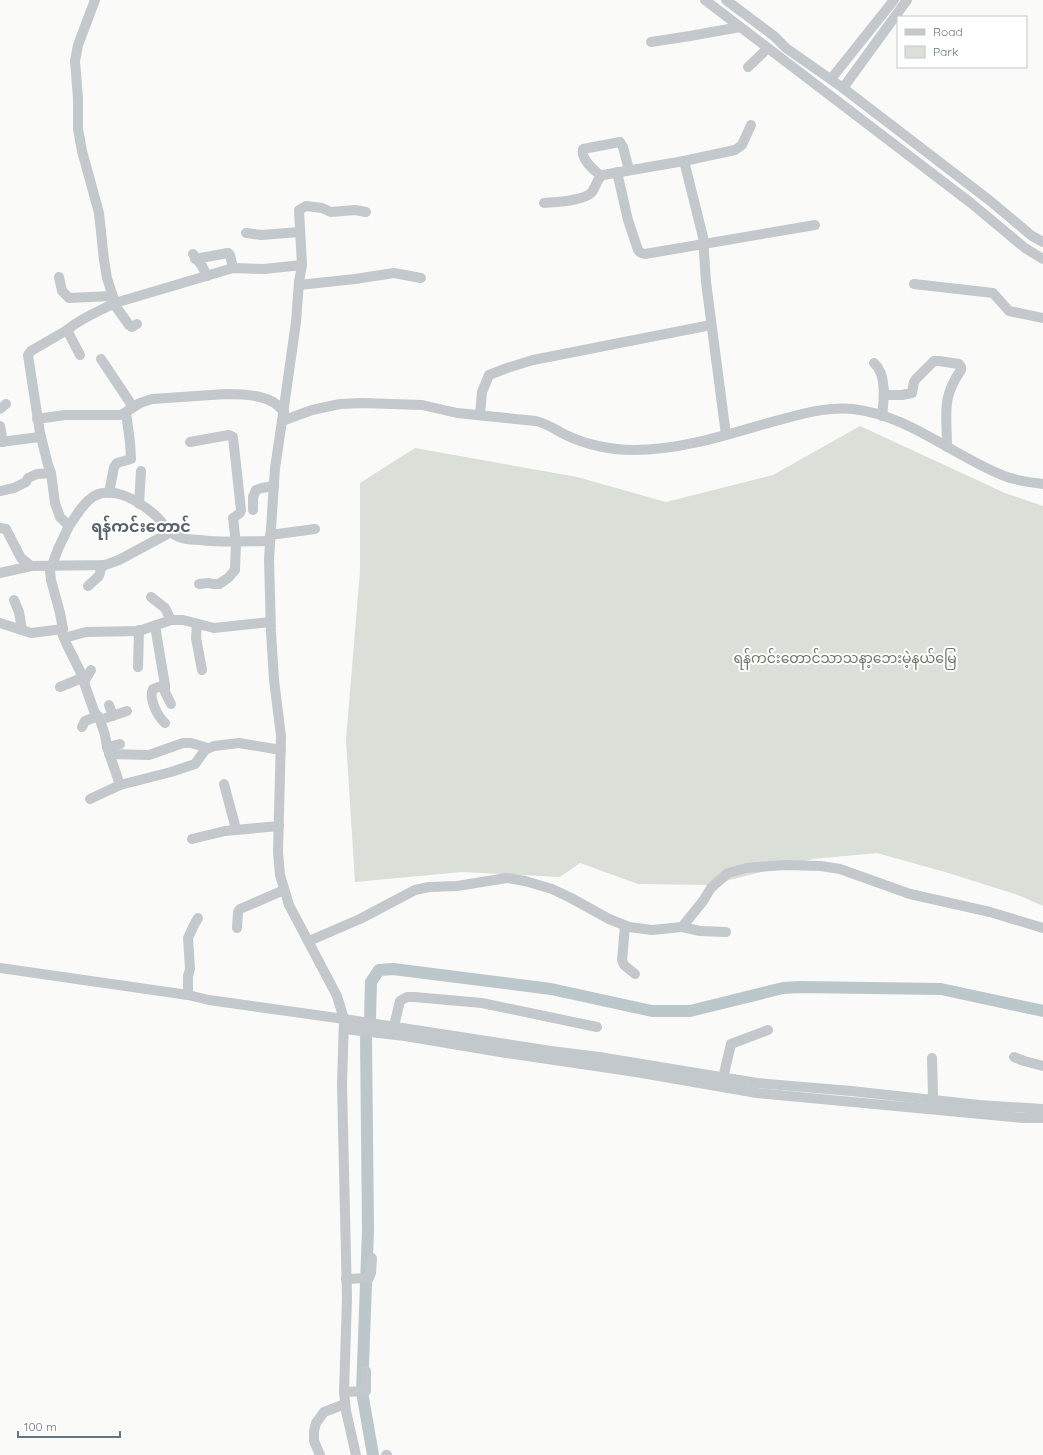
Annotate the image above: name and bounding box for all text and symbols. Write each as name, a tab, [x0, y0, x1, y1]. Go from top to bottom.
legend	[897, 16, 1027, 68]
text: Road	[933, 24, 963, 39]
text: Park	[933, 44, 958, 59]
district label: ရန်ကင်းတောင်	[91, 515, 191, 540]
park label: ရန်ကင်းတောင်သာသနာ့ဘေးမဲ့နယ်မြေ	[733, 648, 957, 670]
scale bar	[18, 1413, 120, 1439]
text: 100 m	[24, 1419, 57, 1434]

